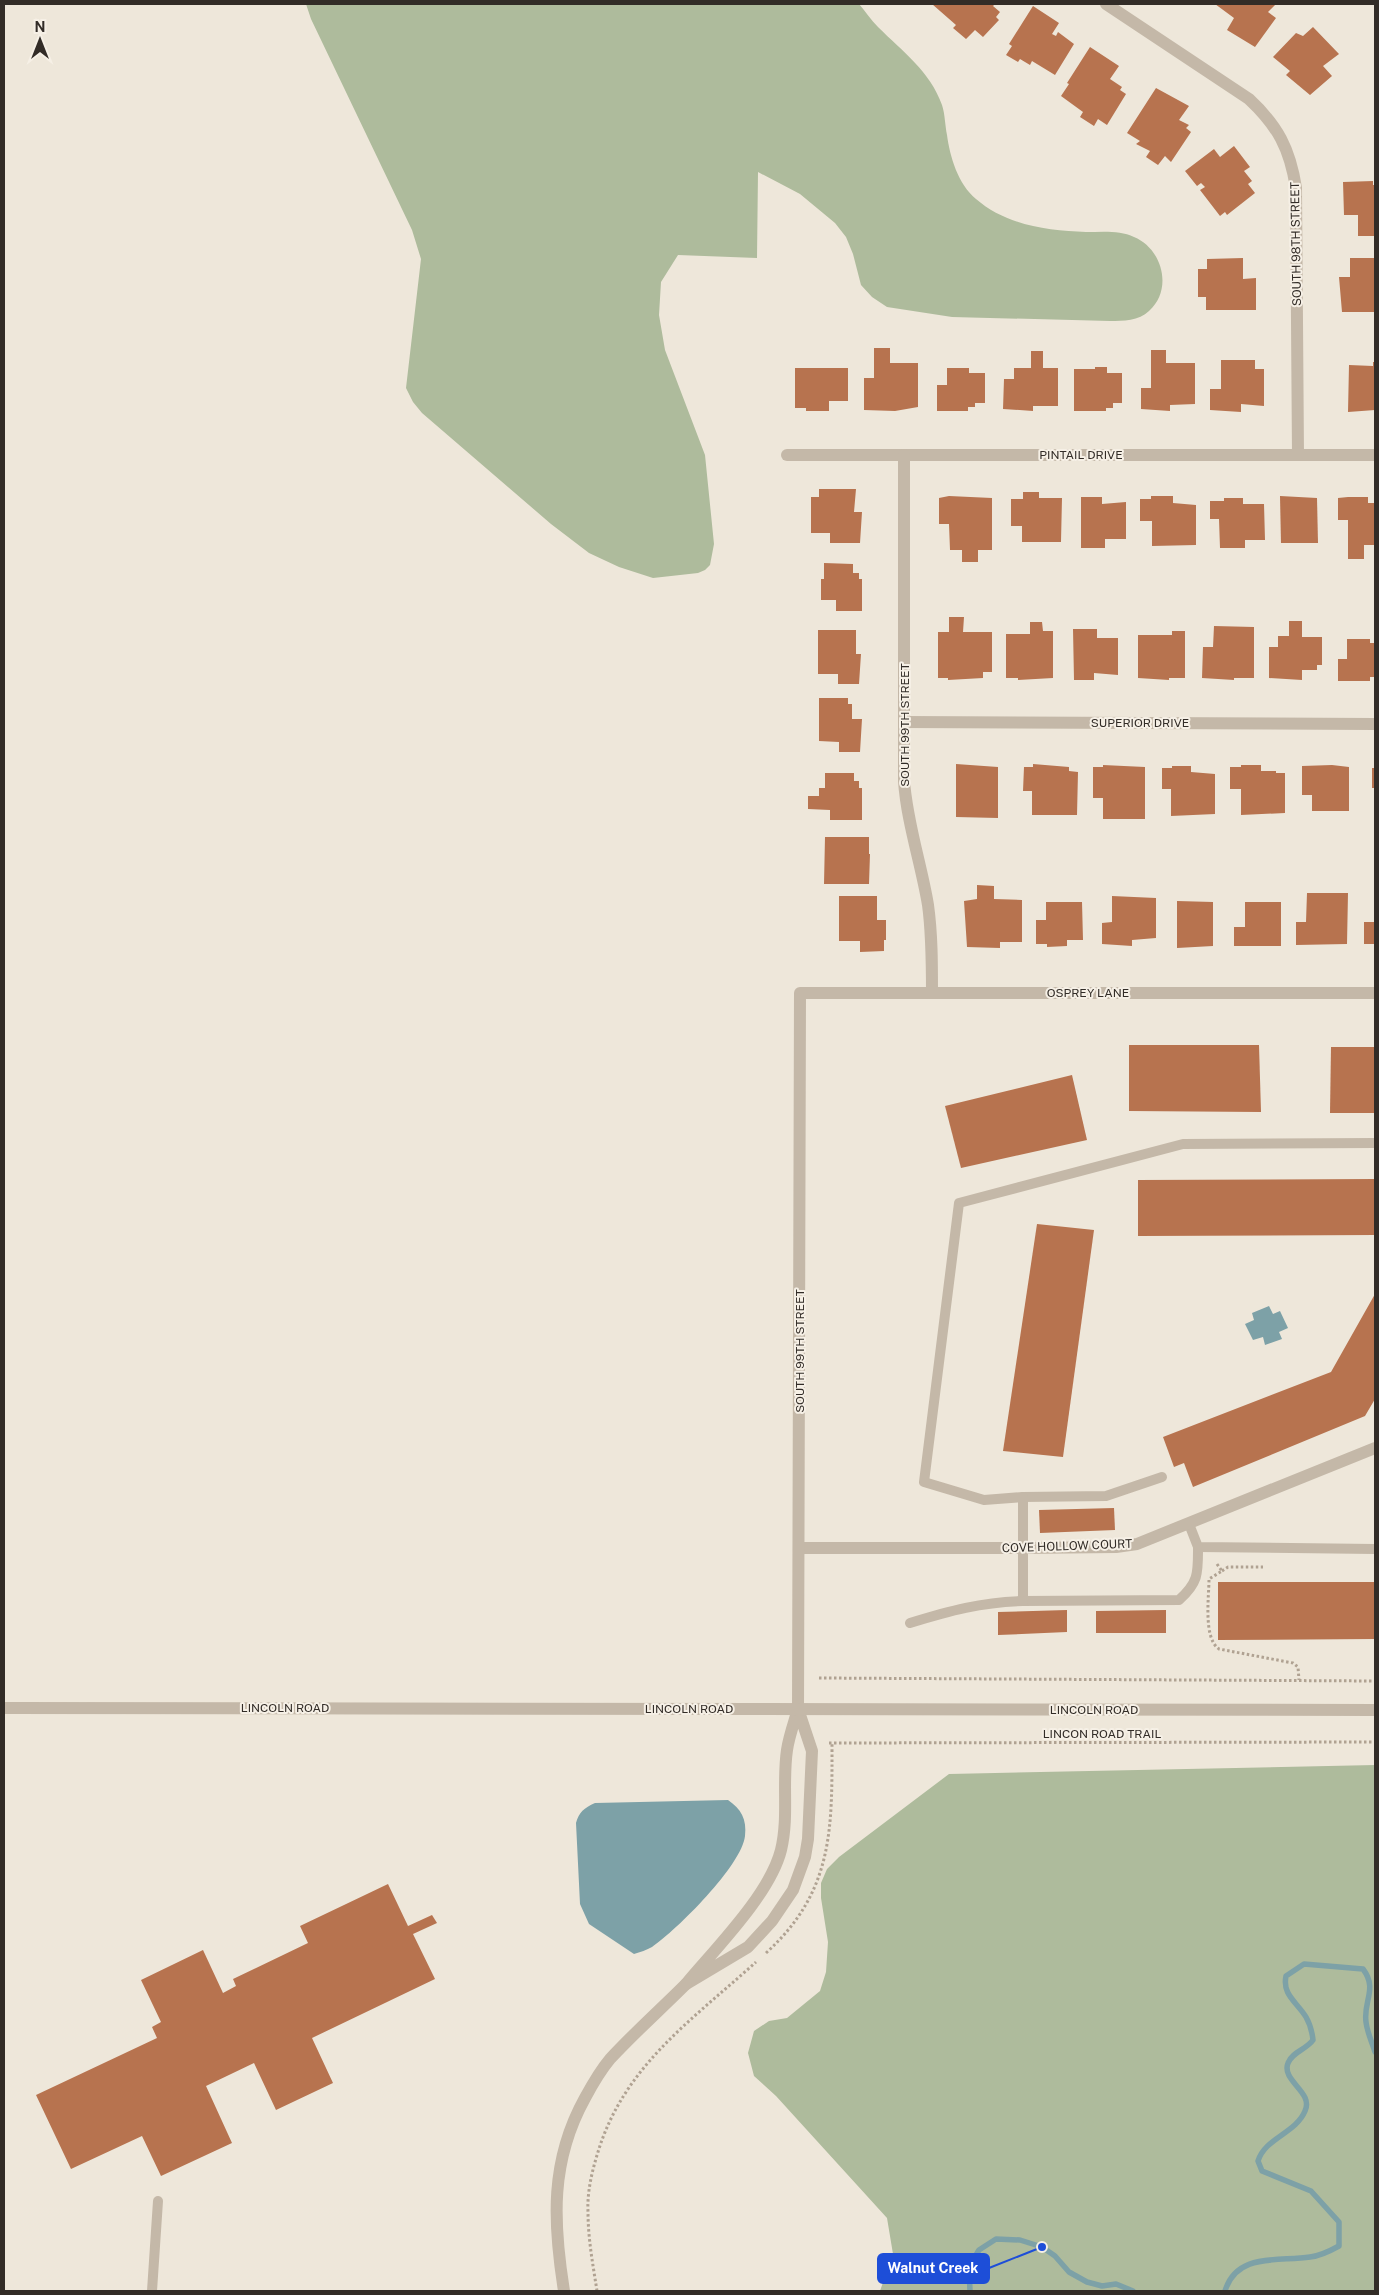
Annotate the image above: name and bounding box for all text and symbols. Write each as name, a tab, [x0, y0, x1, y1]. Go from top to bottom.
north arrow	[15, 15, 65, 65]
text: N	[35, 19, 45, 35]
street label: SOUTH 98TH STREET	[1288, 182, 1304, 306]
street label: PINTAIL DRIVE	[1039, 448, 1123, 462]
street label: SOUTH 99TH STREET	[898, 663, 912, 787]
street label: SUPERIOR DRIVE	[1091, 716, 1189, 730]
street label: OSPREY LANE	[1047, 986, 1129, 1000]
street label: SOUTH 99TH STREET	[793, 1289, 807, 1413]
street label: COVE HOLLOW COURT	[1002, 1537, 1132, 1555]
street label: LINCOLN ROAD	[241, 1701, 329, 1715]
street label: LINCOLN ROAD	[645, 1702, 733, 1716]
street label: LINCOLN ROAD	[1050, 1703, 1138, 1717]
street label: LINCON ROAD TRAIL	[1043, 1727, 1161, 1741]
callout: Walnut Creek	[878, 2254, 989, 2283]
text: Walnut Creek	[888, 2260, 978, 2276]

